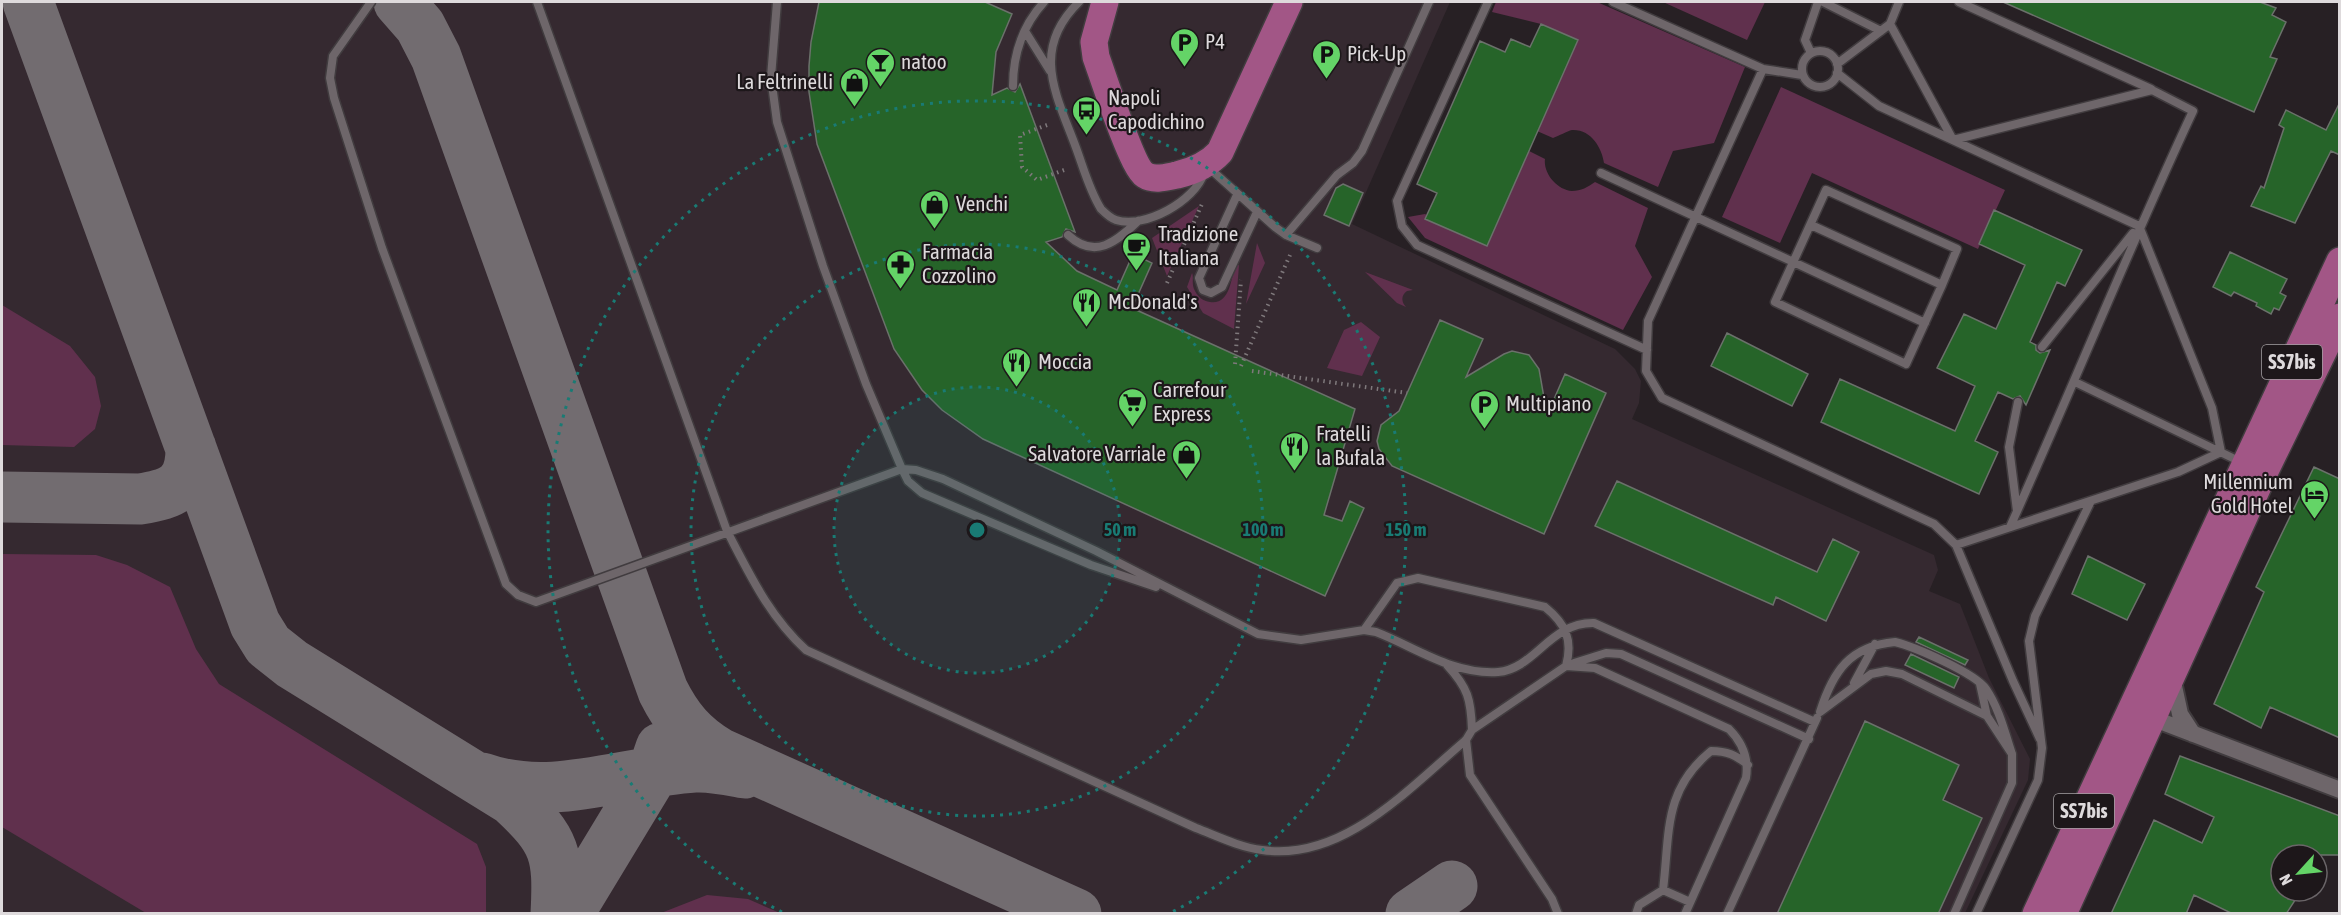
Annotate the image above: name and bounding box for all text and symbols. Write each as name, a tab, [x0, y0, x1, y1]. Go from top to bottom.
parking icon: P4	[1168, 26, 1200, 68]
place label: P4	[1205, 29, 1225, 53]
parking icon: Pick-Up	[1310, 38, 1342, 80]
place label: Pick-Up	[1347, 41, 1406, 65]
bar icon: natoo	[864, 46, 896, 88]
place label: natoo	[901, 49, 947, 73]
shop icon: La Feltrinelli	[838, 66, 870, 108]
place label: La Feltrinelli	[736, 69, 833, 93]
place label: Napoli Capodichino	[1108, 85, 1205, 133]
bus stop icon: Napoli Capodichino	[1071, 94, 1103, 136]
shop icon: Venchi	[919, 188, 951, 230]
place label: Venchi	[956, 191, 1008, 215]
place label: Tradizione Italiana	[1158, 221, 1238, 269]
cafe icon: Tradizione Italiana	[1121, 230, 1153, 272]
place label: Farmacia Cozzolino	[922, 239, 996, 287]
pharmacy icon: Farmacia Cozzolino	[885, 248, 917, 290]
restaurant icon: McDonald's	[1071, 286, 1103, 328]
place label: McDonald's	[1108, 289, 1198, 313]
road number: SS7bis	[2262, 345, 2322, 379]
restaurant icon: Moccia	[1001, 346, 1033, 388]
place label: Moccia	[1038, 349, 1092, 373]
place label: Carrefour Express	[1153, 377, 1227, 425]
supermarket icon: Carrefour Express	[1116, 386, 1148, 428]
parking icon: Multipiano	[1469, 388, 1501, 430]
place label: Multipiano	[1506, 391, 1591, 415]
place label: Fratelli la Bufala	[1316, 421, 1385, 469]
restaurant icon: Fratelli la Bufala	[1279, 430, 1311, 472]
shop icon: Salvatore Varriale	[1171, 438, 1203, 480]
place label: Salvatore Varriale	[1028, 441, 1166, 465]
place label: Millennium Gold Hotel	[2203, 469, 2293, 517]
hotel icon: Millennium Gold Hotel	[2298, 478, 2330, 520]
text: 50 m	[1104, 519, 1136, 540]
text: 100 m	[1243, 519, 1283, 540]
text: 150 m	[1386, 519, 1426, 540]
centre of rings	[967, 520, 987, 540]
road number: SS7bis	[2054, 794, 2114, 828]
north arrow	[2269, 843, 2329, 903]
text: N	[2275, 872, 2296, 888]

